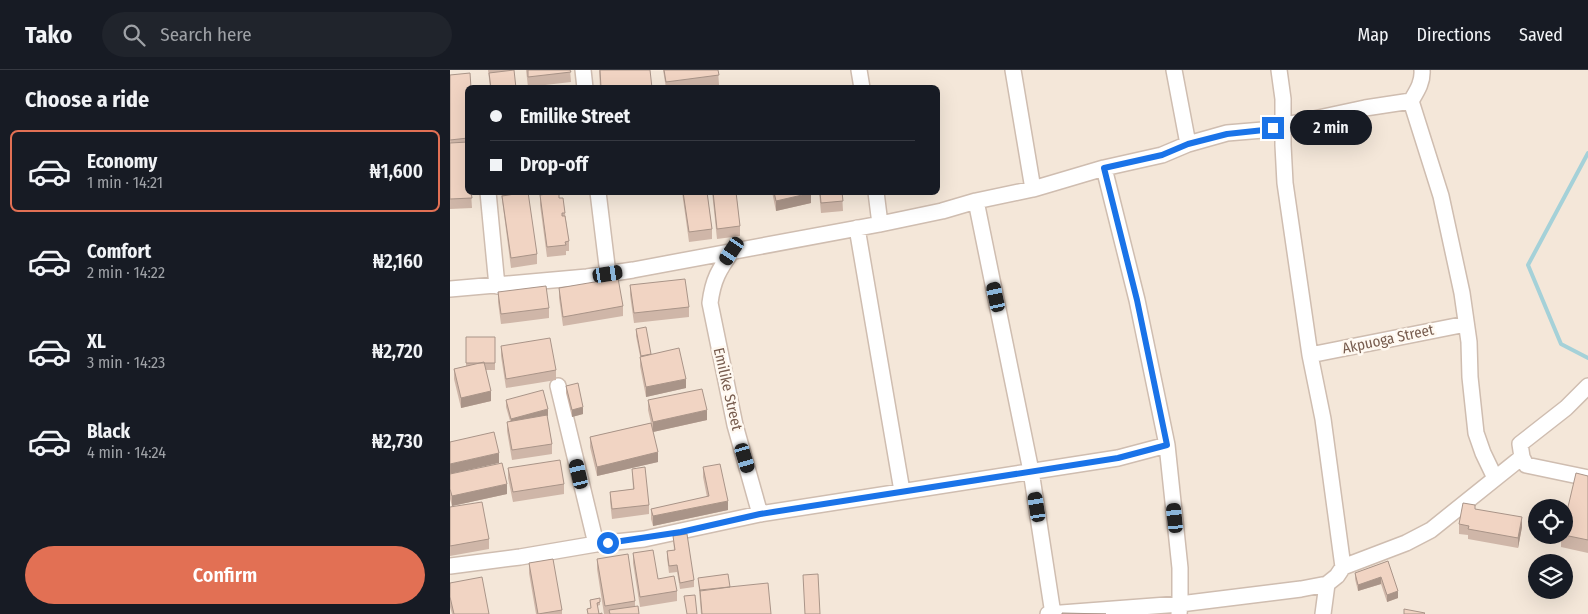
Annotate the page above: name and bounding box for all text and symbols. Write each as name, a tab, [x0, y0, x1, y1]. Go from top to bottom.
search box	[102, 12, 452, 57]
text: Tako	[25, 21, 72, 49]
icon: search	[120, 21, 148, 49]
text: Search here	[160, 23, 252, 46]
text: Map	[1357, 24, 1389, 46]
text: Directions	[1417, 24, 1491, 46]
text: Saved	[1519, 24, 1563, 46]
text: Choose a ride	[25, 86, 149, 113]
text: Emilike Street	[520, 105, 630, 128]
callout: 2 min	[1290, 110, 1373, 146]
route end	[1262, 117, 1284, 139]
text: 2 min	[1313, 118, 1349, 137]
icon: car	[27, 149, 72, 194]
text: Economy	[87, 150, 157, 173]
text: Drop-off	[520, 153, 588, 176]
text: ₦1,600	[370, 160, 423, 183]
text: 1 min · 14:21	[87, 173, 163, 192]
car	[717, 234, 746, 268]
icon: car	[27, 239, 72, 284]
text: Comfort	[87, 240, 151, 263]
text: ₦2,160	[373, 250, 423, 273]
text: 2 min · 14:22	[87, 263, 165, 282]
car	[592, 264, 623, 284]
car	[985, 281, 1006, 313]
street label: Akpuoga Street	[1341, 320, 1436, 357]
icon: car	[27, 329, 72, 374]
text: XL	[87, 330, 106, 353]
text: ₦2,720	[372, 340, 423, 363]
street label: Emilike Street	[710, 346, 746, 432]
text: 3 min · 14:23	[87, 353, 165, 372]
icon: car	[27, 419, 72, 464]
text: Black	[87, 420, 130, 443]
text: ₦2,730	[372, 430, 423, 453]
car	[733, 441, 756, 475]
text: 4 min · 14:24	[87, 443, 166, 462]
car	[568, 458, 589, 490]
car	[1027, 491, 1046, 523]
map controls	[1528, 499, 1573, 599]
button: locate	[1528, 499, 1573, 544]
car	[1165, 502, 1184, 534]
route start	[597, 532, 619, 554]
button: Confirm	[25, 546, 425, 604]
button: layers	[1528, 554, 1573, 599]

